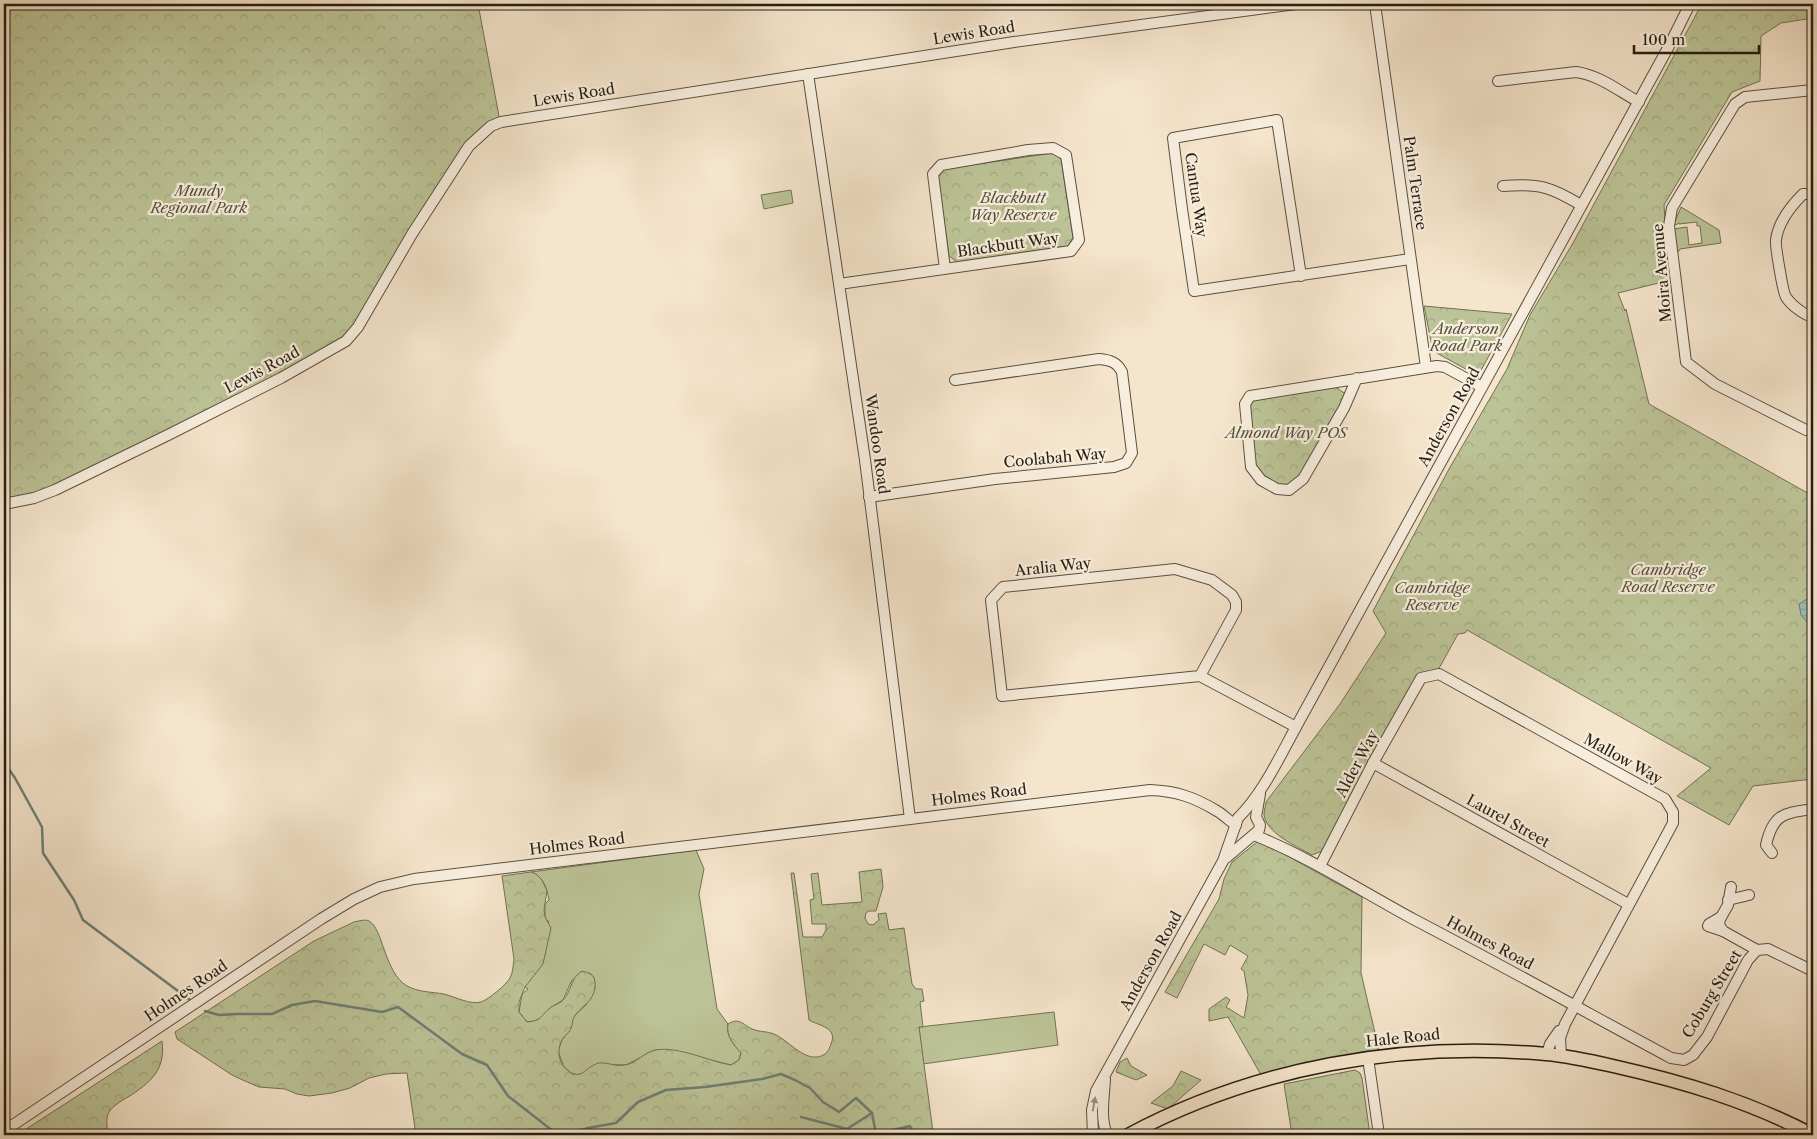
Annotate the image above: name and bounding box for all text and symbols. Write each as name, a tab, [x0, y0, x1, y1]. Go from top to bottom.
street label: Lewis Road	[932, 17, 1016, 48]
scale bar	[1634, 22, 1760, 54]
text: 100 m	[1642, 30, 1685, 49]
street label: Lewis Road	[532, 79, 616, 110]
street label: Palm Terrace	[1400, 135, 1431, 231]
street label: Cantua Way	[1181, 151, 1212, 239]
park label: Mundy Regional Park	[150, 181, 248, 217]
park label: Blackbutt Way Reserve	[969, 188, 1057, 224]
street label: Moira Avenue	[1648, 223, 1675, 323]
street label: Blackbutt Way	[956, 228, 1061, 261]
park label: Anderson Road Park	[1429, 319, 1502, 355]
street label: Lewis Road	[221, 342, 303, 397]
street label: Anderson Road	[1413, 364, 1484, 471]
street label: Wandoo Road	[861, 392, 894, 495]
park label: Almond Way POS	[1223, 423, 1348, 442]
street label: Coolabah Way	[1003, 443, 1108, 471]
street label: Aralia Way	[1013, 553, 1093, 580]
park label: Cambridge Road Reserve	[1620, 560, 1715, 596]
park label: Cambridge Reserve	[1394, 578, 1470, 614]
street label: Alder Way	[1330, 726, 1383, 802]
street label: Mallow Way	[1581, 729, 1666, 788]
street label: Holmes Road	[930, 779, 1028, 810]
street label: Laurel Street	[1463, 790, 1554, 852]
street label: Holmes Road	[528, 828, 626, 859]
street label: Anderson Road	[1115, 908, 1186, 1015]
street label: Holmes Road	[1443, 912, 1537, 974]
street label: Coburg Street	[1678, 946, 1746, 1041]
street label: Holmes Road	[141, 956, 231, 1025]
street label: Hale Road	[1365, 1024, 1441, 1051]
one-way arrow	[1090, 1096, 1098, 1112]

